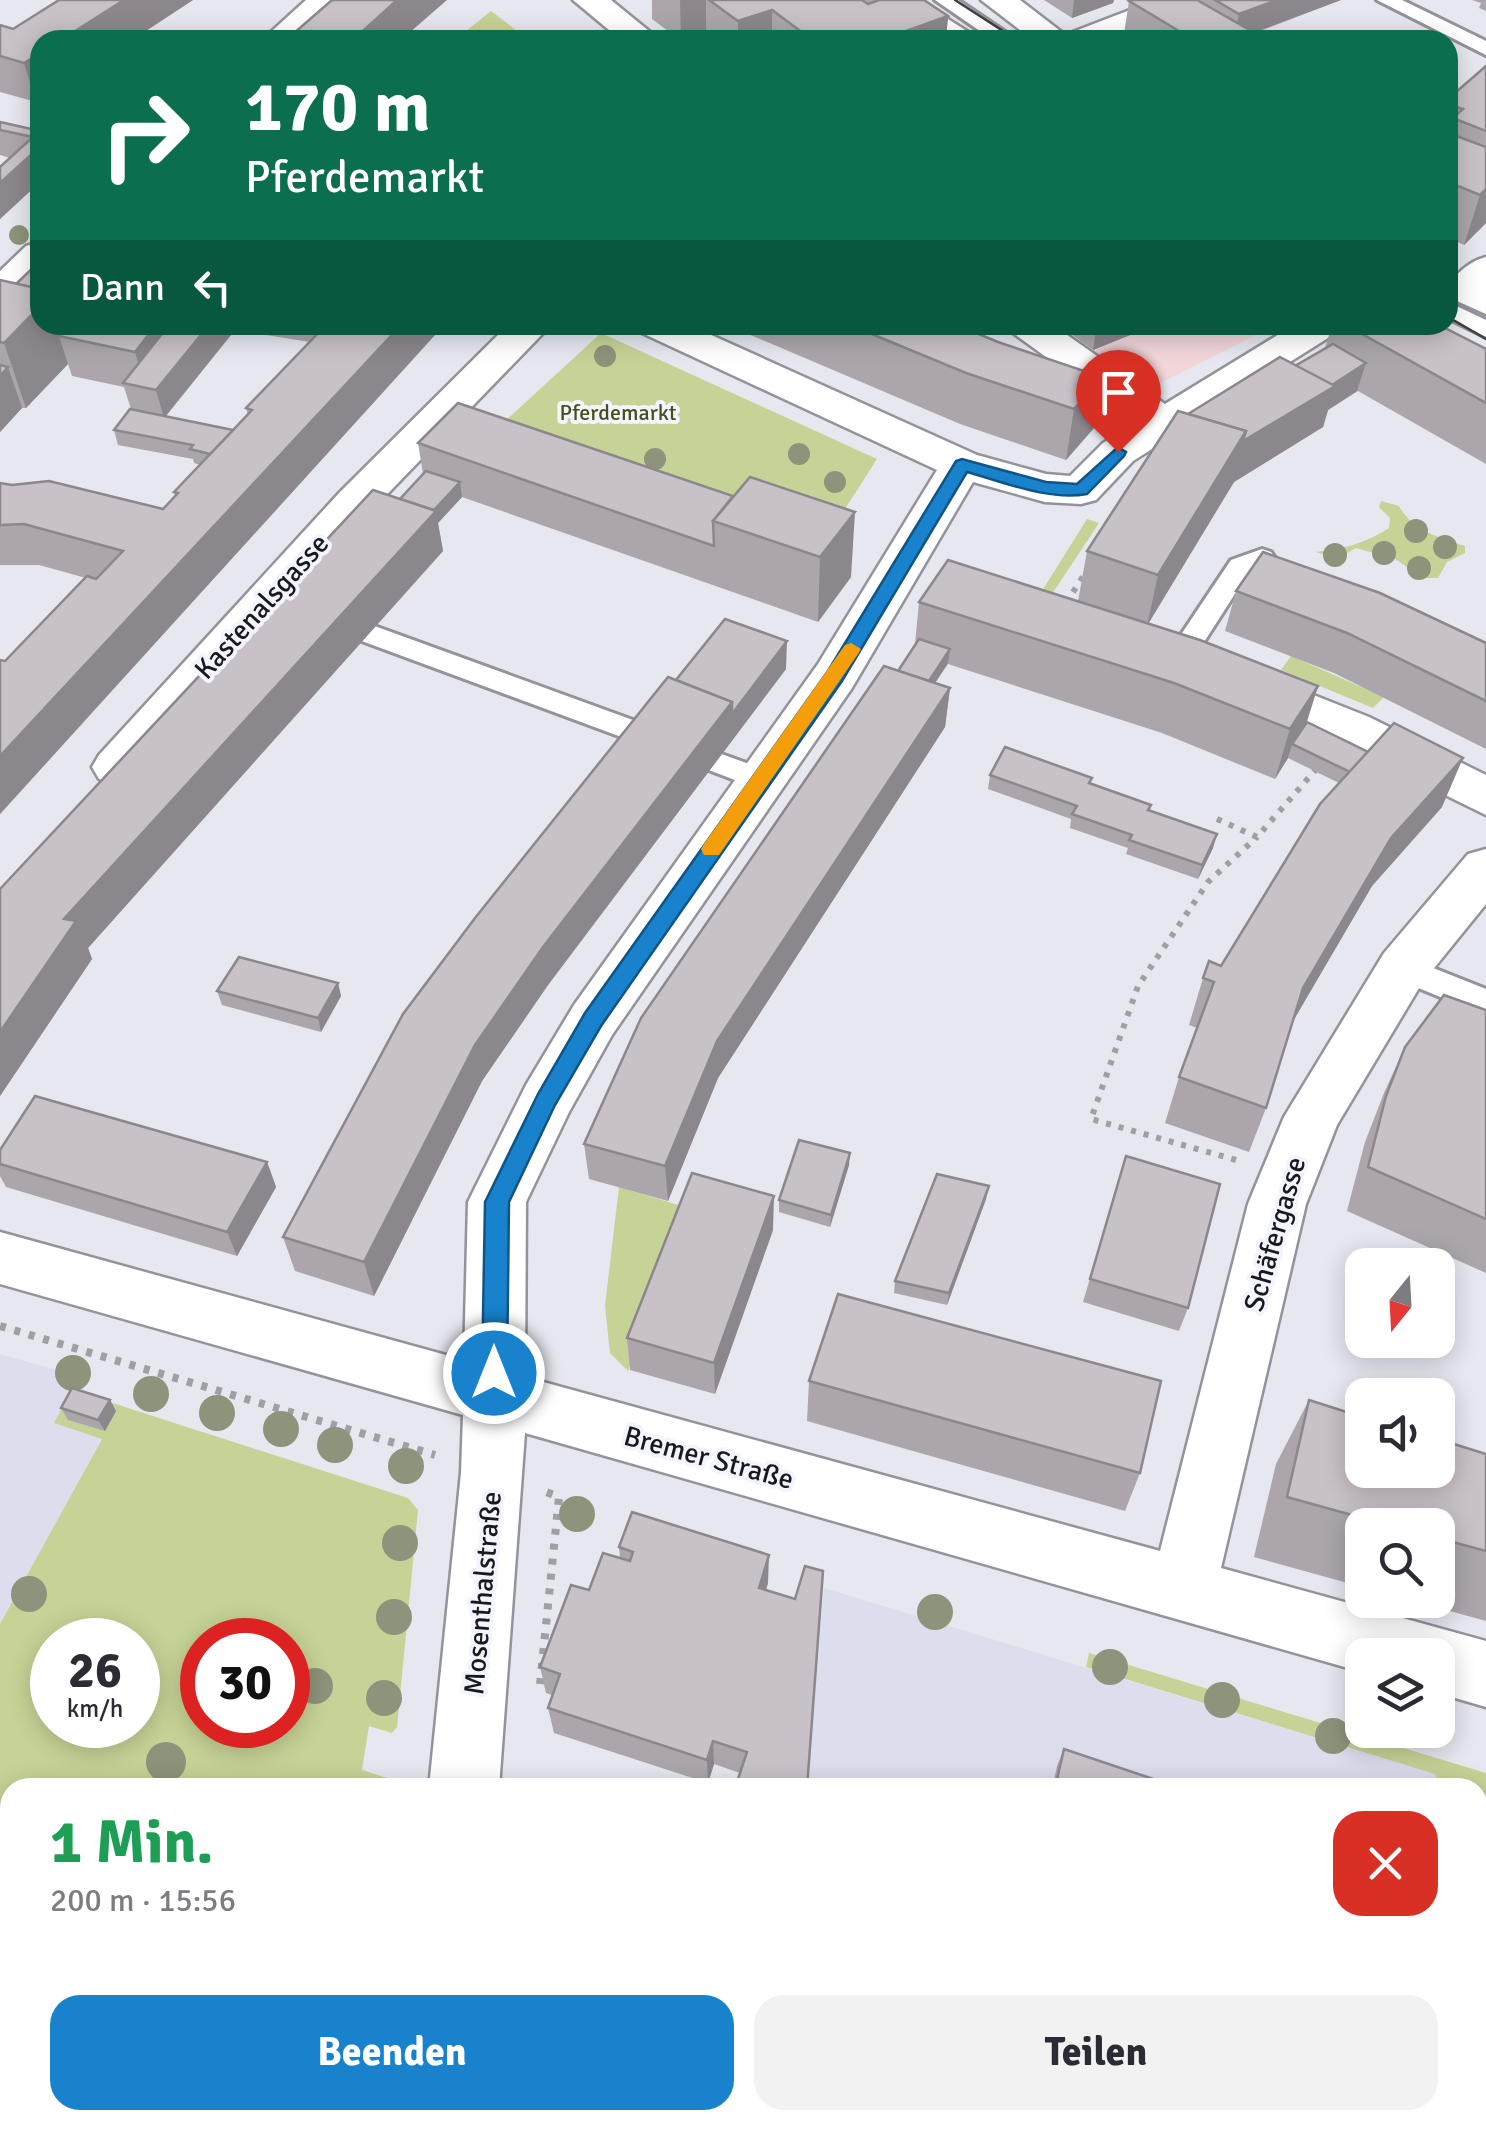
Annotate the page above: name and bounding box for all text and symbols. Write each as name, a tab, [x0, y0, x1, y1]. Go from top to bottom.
text: 170 m	[245, 64, 430, 150]
icon: right	[80, 70, 210, 200]
text: Pferdemarkt	[245, 150, 484, 205]
icon: left	[185, 260, 240, 315]
text: Dann	[80, 264, 165, 311]
pin	[1076, 350, 1161, 453]
icon: arrive	[1091, 365, 1146, 420]
park label: Pferdemarkt	[560, 399, 677, 426]
street label: Kastenalsgasse	[188, 527, 336, 686]
street label: Schäfergasse	[1237, 1153, 1313, 1315]
north arrow	[1345, 1248, 1455, 1358]
map controls	[1345, 1248, 1455, 1748]
position arrow	[442, 1321, 546, 1425]
button: sound	[1345, 1378, 1455, 1488]
street label: Bremer Straße	[620, 1419, 797, 1497]
street label: Mosenthalstraße	[457, 1490, 509, 1696]
button: search	[1345, 1508, 1455, 1618]
speed limit sign: 30	[180, 1618, 310, 1748]
button: layers	[1345, 1638, 1455, 1748]
text: 26	[68, 1640, 122, 1702]
text: km/h	[67, 1693, 123, 1724]
text: 1 Min.	[50, 1806, 214, 1880]
button: close	[1333, 1811, 1438, 1916]
text: 200 m · 15:56	[50, 1881, 236, 1920]
button: Beenden	[50, 1995, 734, 2110]
button: Teilen	[754, 1995, 1438, 2110]

